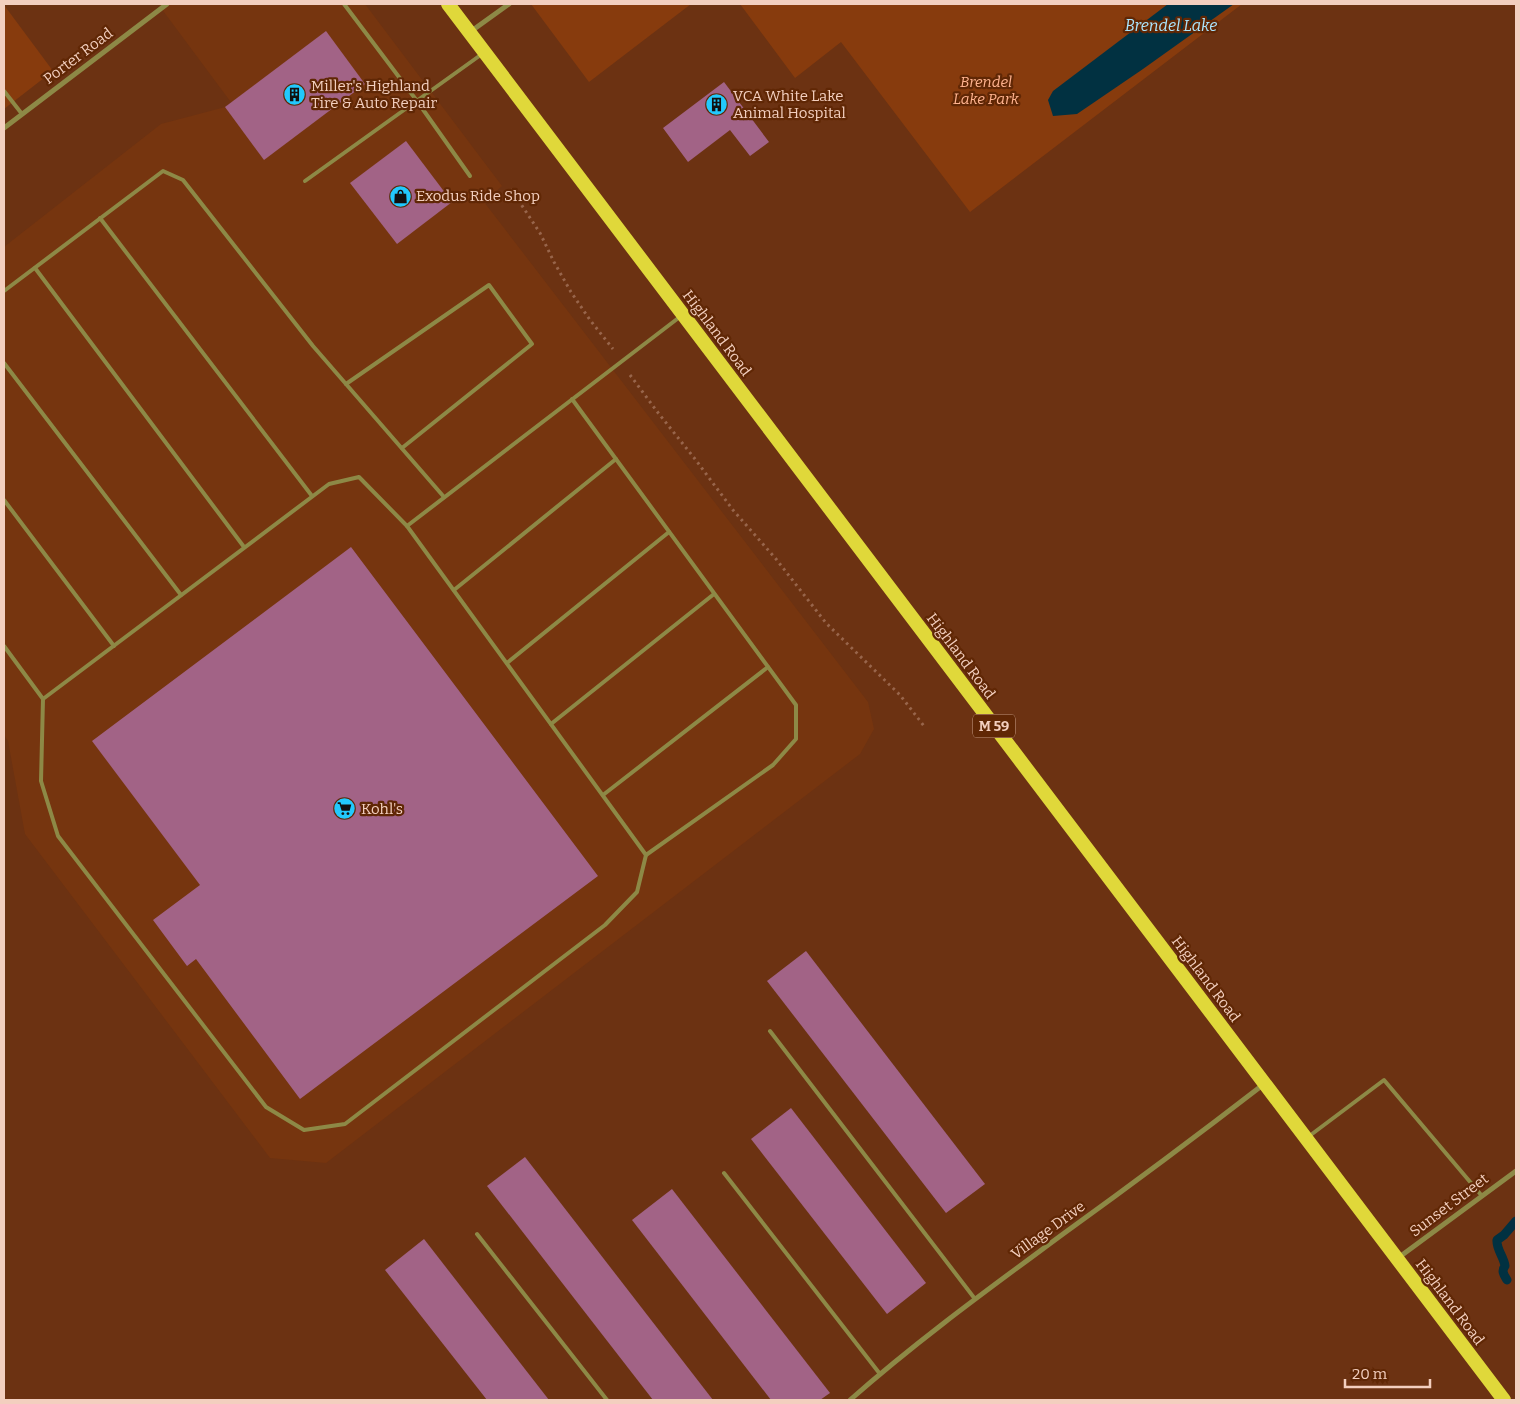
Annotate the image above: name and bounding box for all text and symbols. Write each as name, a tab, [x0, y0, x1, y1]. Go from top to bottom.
water label: Brendel Lake	[1125, 16, 1217, 35]
street label: Porter Road	[40, 24, 116, 88]
park label: Brendel Lake Park	[953, 73, 1020, 108]
place label: Miller's Highland Tire & Auto Repair	[311, 77, 437, 112]
building icon: Miller's Highland Tire & Auto Repair	[283, 83, 307, 107]
place label: VCA White Lake Animal Hospital	[733, 87, 846, 122]
building icon: VCA White Lake Animal Hospital	[705, 93, 729, 117]
shop icon: Exodus Ride Shop	[388, 184, 412, 208]
place label: Exodus Ride Shop	[416, 187, 540, 205]
street label: Highland Road	[679, 286, 755, 380]
street label: Highland Road	[923, 609, 999, 703]
road number: M 59	[973, 714, 1015, 738]
supermarket icon: Kohl's	[333, 797, 357, 821]
place label: Kohl's	[361, 800, 403, 818]
street label: Highland Road	[1168, 932, 1244, 1026]
street label: Sunset Street	[1406, 1169, 1492, 1240]
street label: Village Drive	[1007, 1197, 1089, 1263]
street label: Highland Road	[1412, 1255, 1488, 1349]
scale bar	[1345, 1356, 1430, 1388]
text: 20 m	[1352, 1365, 1388, 1383]

